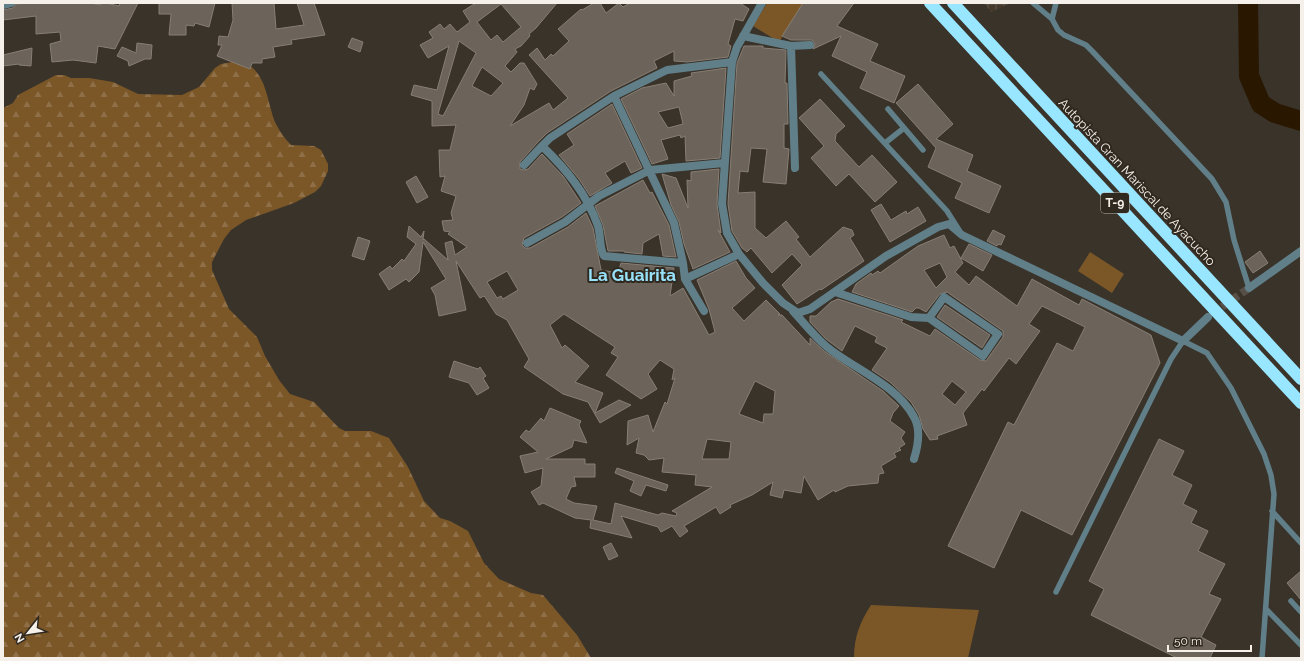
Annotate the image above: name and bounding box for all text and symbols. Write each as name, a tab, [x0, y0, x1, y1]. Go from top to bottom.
street label: Autopista Gran Mariscal de Ayacucho	[1055, 95, 1219, 269]
road number: T-9	[1101, 193, 1129, 213]
district label: La Guairita	[588, 265, 676, 285]
north arrow	[8, 613, 48, 653]
scale bar	[1168, 627, 1251, 653]
text: N	[12, 631, 28, 645]
text: 50 m	[1174, 634, 1202, 648]

